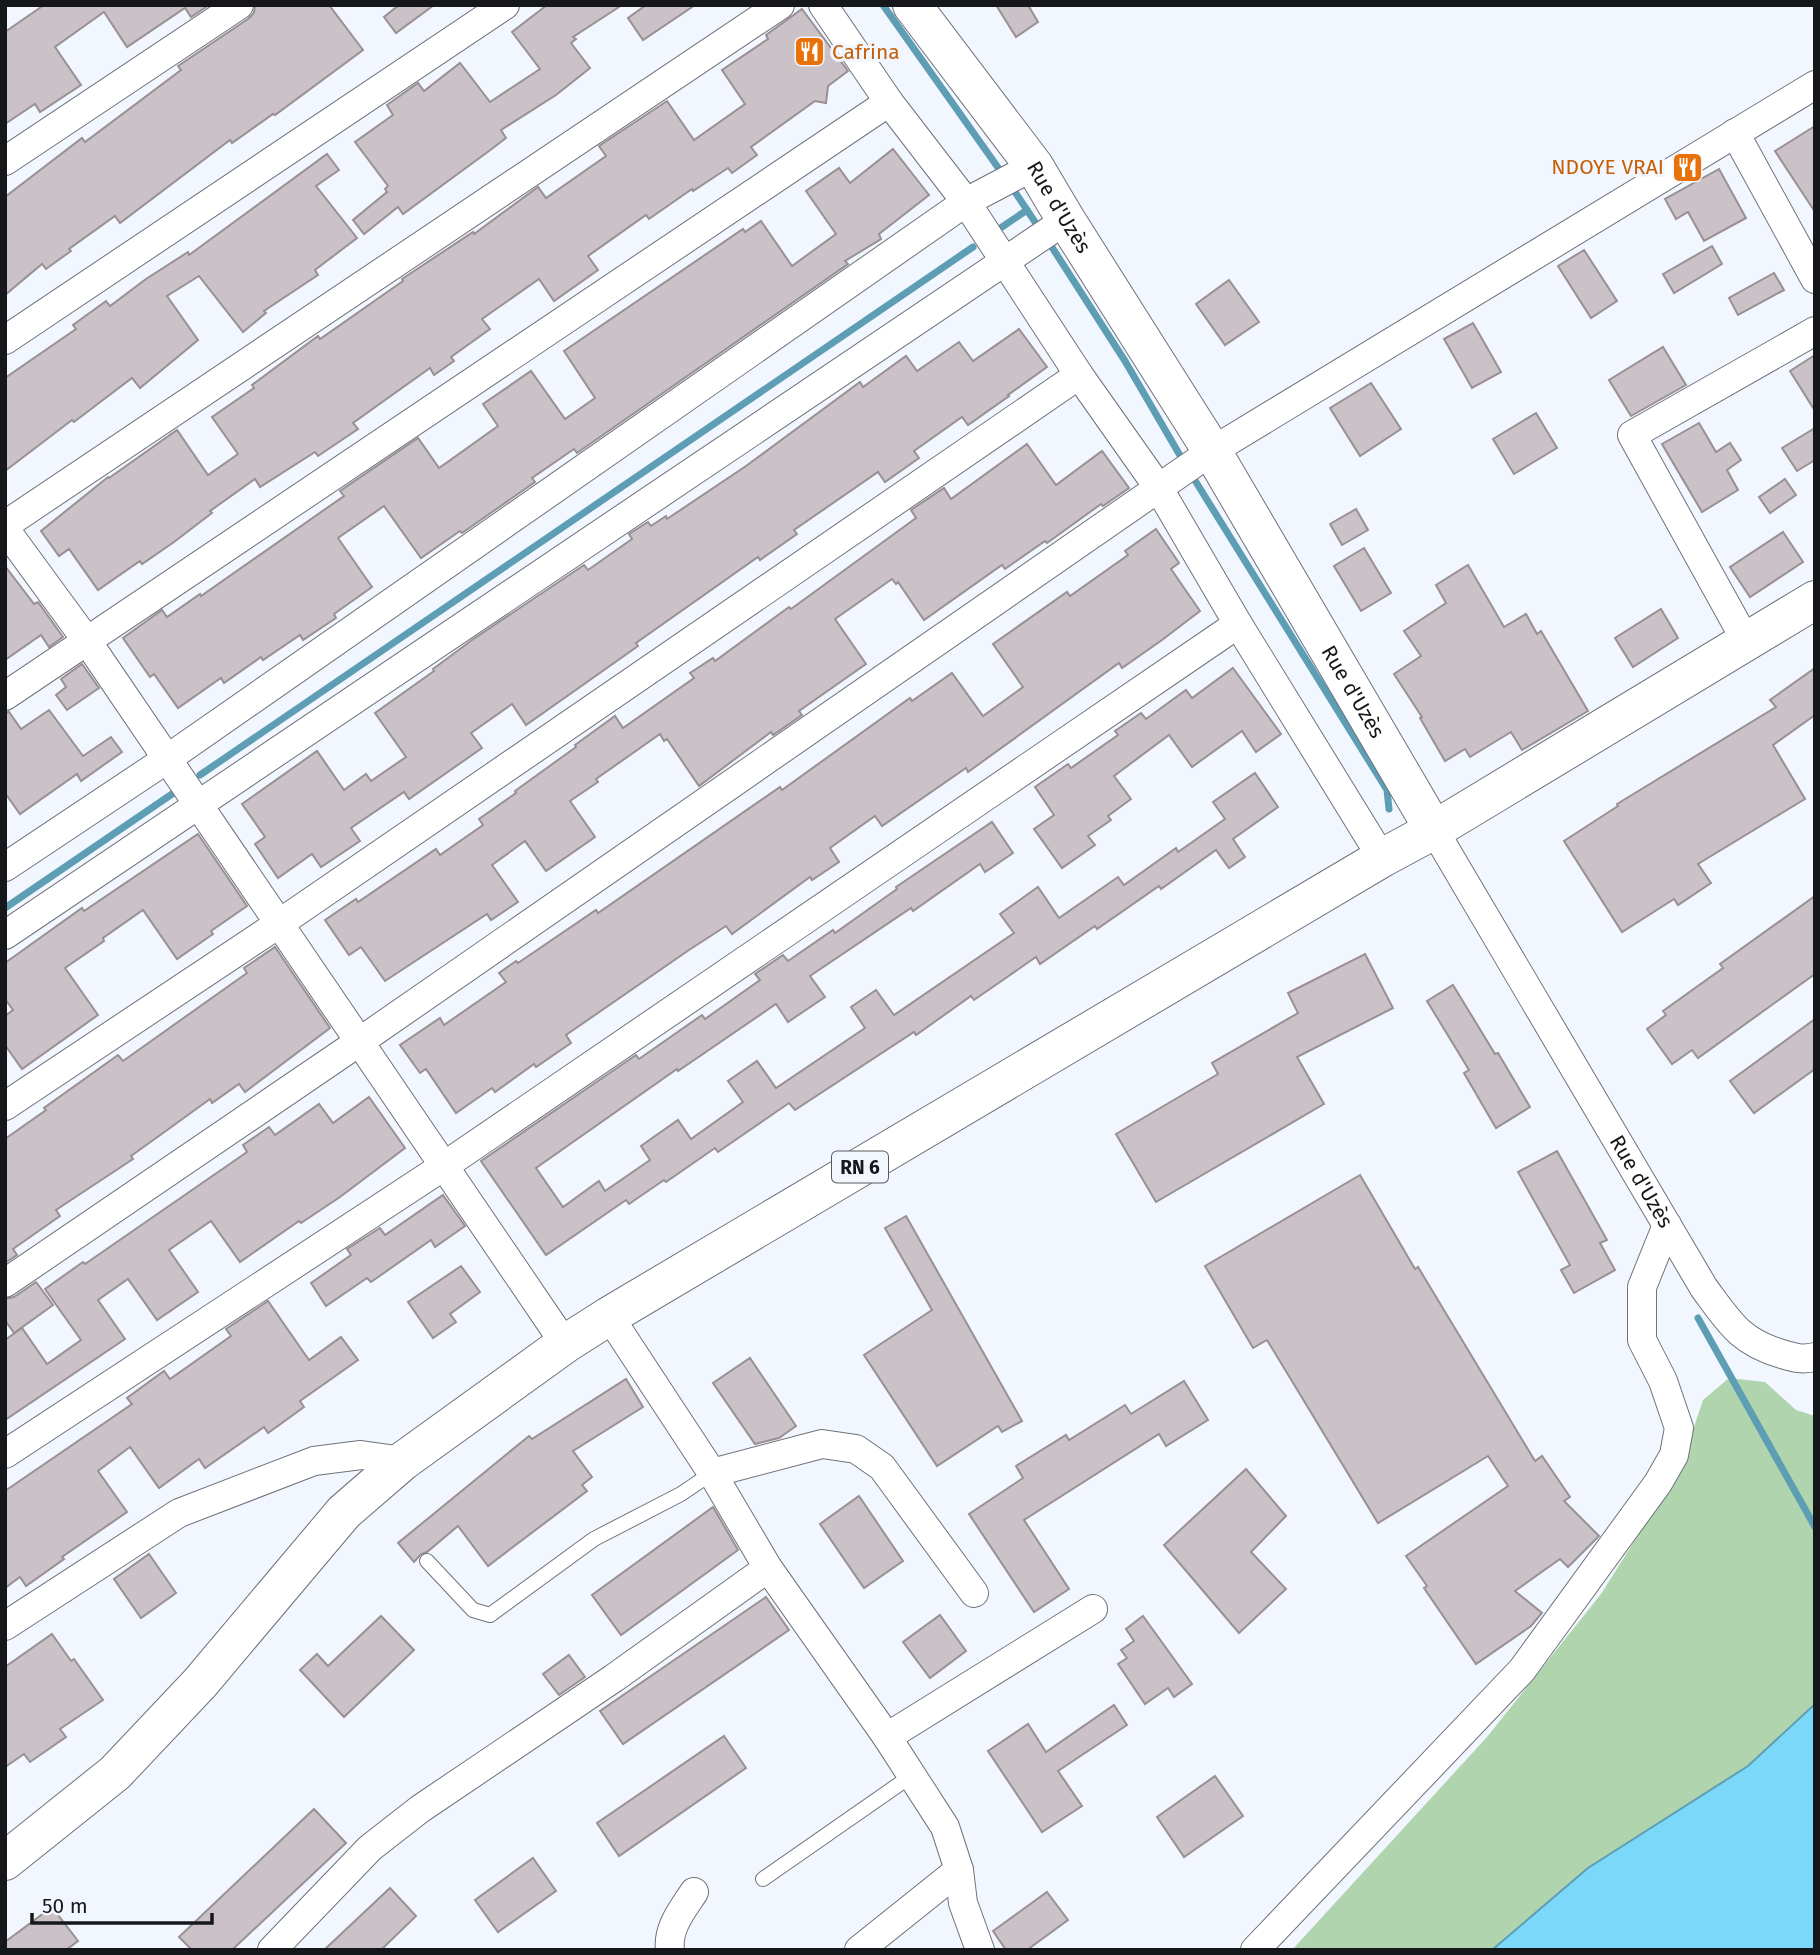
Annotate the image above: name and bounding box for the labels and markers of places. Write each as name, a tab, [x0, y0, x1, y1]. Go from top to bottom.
restaurant icon: Cafrina	[792, 35, 826, 69]
place label: Cafrina	[832, 39, 900, 65]
restaurant icon: NDOYE VRAI	[1670, 150, 1704, 184]
place label: NDOYE VRAI	[1551, 154, 1664, 180]

